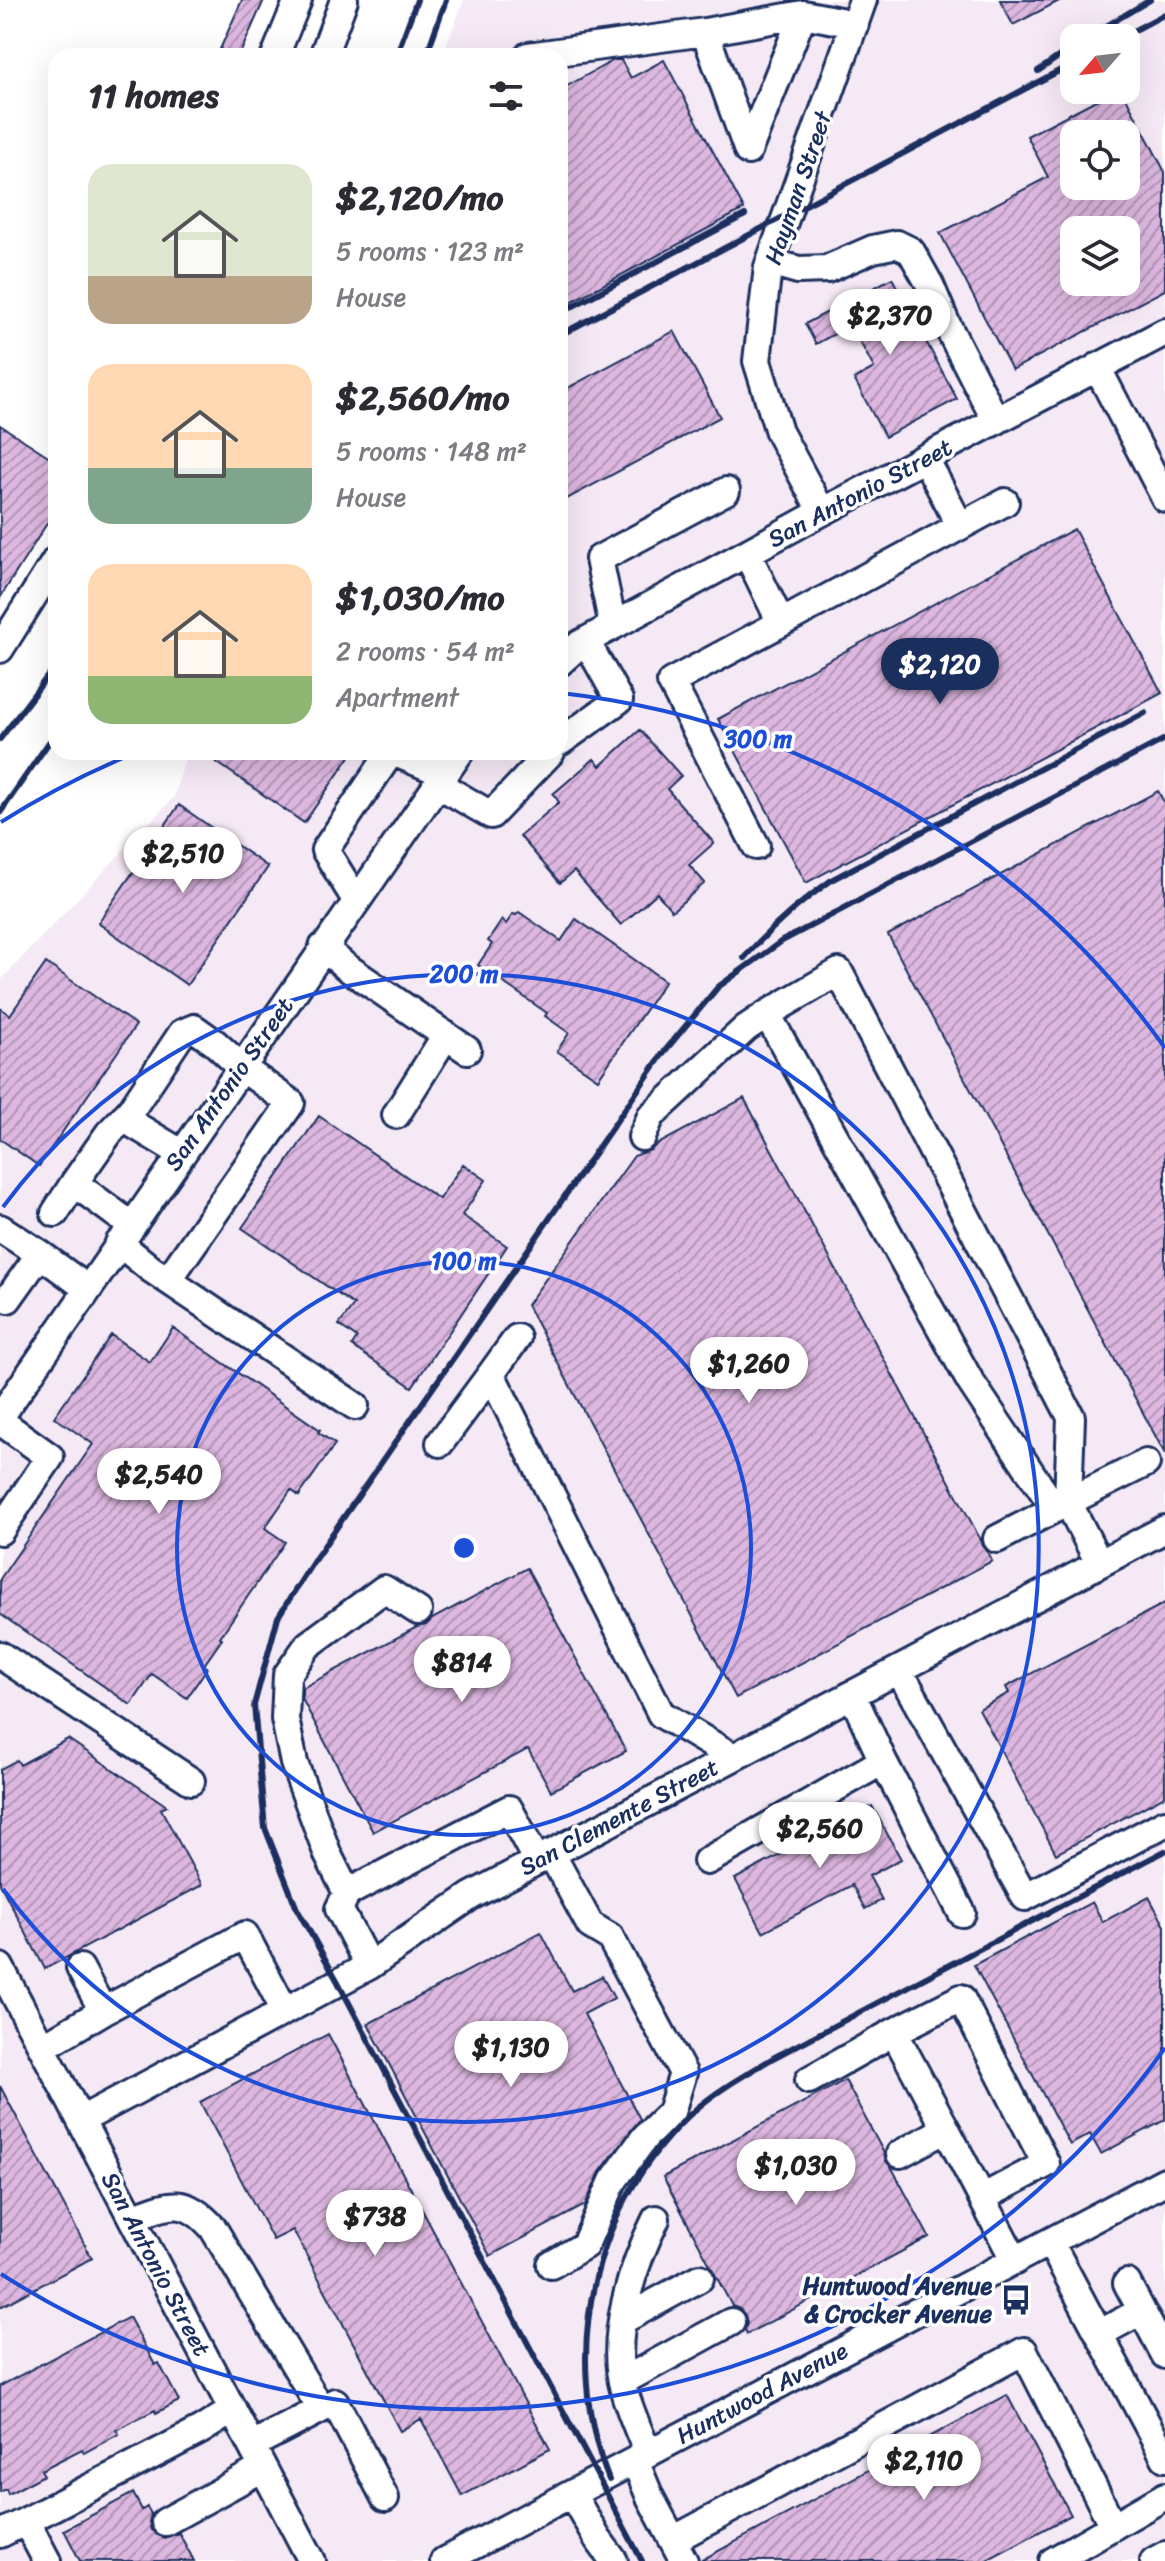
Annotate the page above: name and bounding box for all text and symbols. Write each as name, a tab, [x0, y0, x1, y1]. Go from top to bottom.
north arrow	[1060, 24, 1140, 104]
map controls	[1060, 24, 1140, 296]
text: 11 homes	[88, 66, 219, 126]
icon: filters	[484, 74, 528, 118]
street label: Hayman Street	[752, 104, 844, 271]
button: locate	[1060, 120, 1140, 200]
text: $2,120/mo	[336, 168, 504, 228]
icon: home	[152, 196, 248, 292]
button: layers	[1060, 216, 1140, 296]
text: 5 rooms · 123 m²	[336, 228, 524, 274]
text: House	[336, 274, 406, 320]
pin: $2,370	[825, 289, 955, 357]
text: $2,370	[847, 292, 933, 338]
text: $2,560/mo	[336, 368, 509, 428]
icon: home	[152, 396, 248, 492]
street label: San Antonio Street	[760, 426, 960, 560]
text: 5 rooms · 148 m²	[336, 428, 527, 474]
text: House	[336, 474, 406, 520]
text: $1,030/mo	[336, 568, 505, 628]
icon: home	[152, 596, 248, 692]
text: 2 rooms · 54 m²	[336, 628, 515, 674]
pin: $2,120	[875, 638, 1005, 706]
text: $2,120	[899, 641, 981, 687]
text: Apartment	[336, 674, 459, 720]
text: 300 m	[723, 718, 793, 760]
pin: $2,510	[118, 827, 248, 895]
text: $2,510	[142, 830, 224, 876]
text: 200 m	[429, 953, 499, 995]
street label: San Antonio Street	[153, 988, 305, 1180]
text: 100 m	[431, 1240, 497, 1282]
pin: $1,260	[684, 1337, 814, 1405]
text: $1,260	[708, 1340, 790, 1386]
pin: $2,540	[94, 1448, 224, 1516]
text: $2,540	[115, 1451, 203, 1497]
centre of rings	[450, 1534, 478, 1562]
pin: $814	[415, 1636, 509, 1704]
text: $814	[432, 1639, 492, 1685]
street label: San Clemente Street	[511, 1746, 727, 1888]
pin: $2,560	[755, 1802, 885, 1870]
text: $2,560	[777, 1805, 863, 1851]
pin: $1,130	[446, 2021, 576, 2089]
text: $1,130	[472, 2024, 550, 2070]
pin: $1,030	[731, 2139, 861, 2207]
text: $1,030	[755, 2142, 837, 2188]
street label: San Antonio Street	[89, 2164, 223, 2364]
pin: $738	[328, 2190, 422, 2258]
text: $738	[344, 2193, 406, 2239]
place label: Huntwood Avenue & Crocker Avenue	[802, 2265, 993, 2335]
bus stop icon: Huntwood Avenue & Crocker Avenue	[999, 2283, 1033, 2317]
street label: Huntwood Avenue	[668, 2330, 856, 2456]
pin: $2,110	[859, 2434, 989, 2502]
text: $2,110	[885, 2437, 963, 2483]

